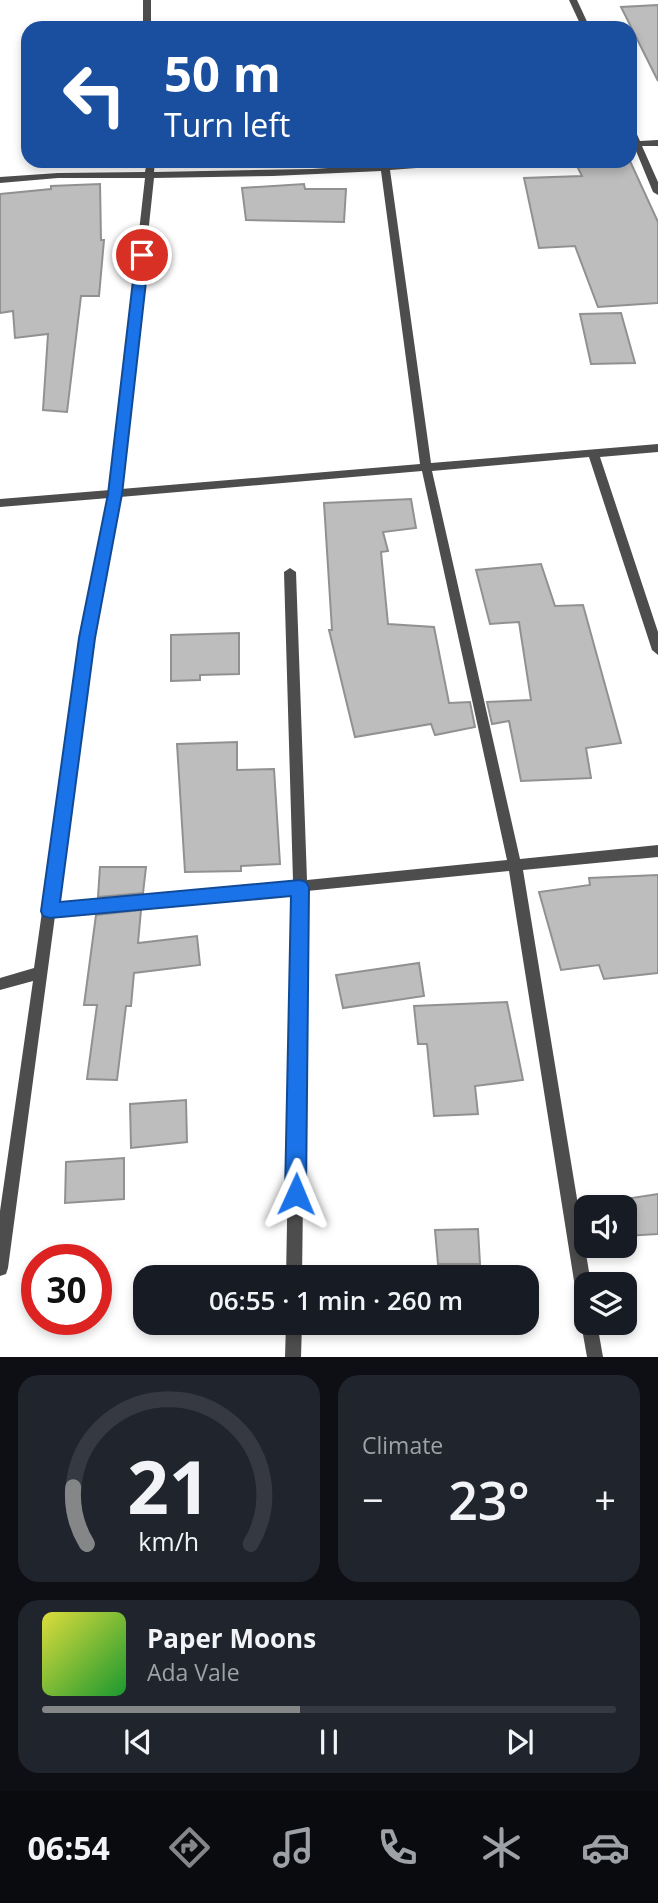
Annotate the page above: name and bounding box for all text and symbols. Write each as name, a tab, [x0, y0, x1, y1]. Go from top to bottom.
text: 50 m	[164, 40, 281, 106]
icon: left	[49, 49, 140, 140]
text: Turn left	[164, 103, 290, 146]
pin	[112, 225, 172, 285]
icon: arrive	[123, 236, 161, 274]
position arrow	[259, 1157, 333, 1231]
map controls	[574, 1195, 637, 1335]
button: sound	[574, 1195, 637, 1258]
speed limit sign: 30	[21, 1244, 112, 1335]
button: layers	[574, 1272, 637, 1335]
text: 06:55 · 1 min · 260 m	[209, 1282, 463, 1318]
text: Climate	[362, 1429, 443, 1461]
text: 21	[127, 1437, 211, 1536]
text: 23°	[448, 1464, 530, 1535]
text: −	[362, 1473, 384, 1525]
text: +	[594, 1473, 616, 1525]
text: km/h	[139, 1524, 199, 1558]
text: Paper Moons	[147, 1620, 316, 1656]
text: Ada Vale	[147, 1656, 240, 1688]
icon: previous	[119, 1723, 157, 1761]
icon: pause	[310, 1723, 348, 1761]
icon: next	[501, 1723, 539, 1761]
icon: directions	[165, 1823, 214, 1872]
icon: music	[269, 1823, 318, 1872]
icon: phone	[373, 1823, 422, 1872]
icon: climate	[477, 1823, 526, 1872]
icon: car	[581, 1823, 630, 1872]
text: 06:54	[28, 1826, 110, 1869]

